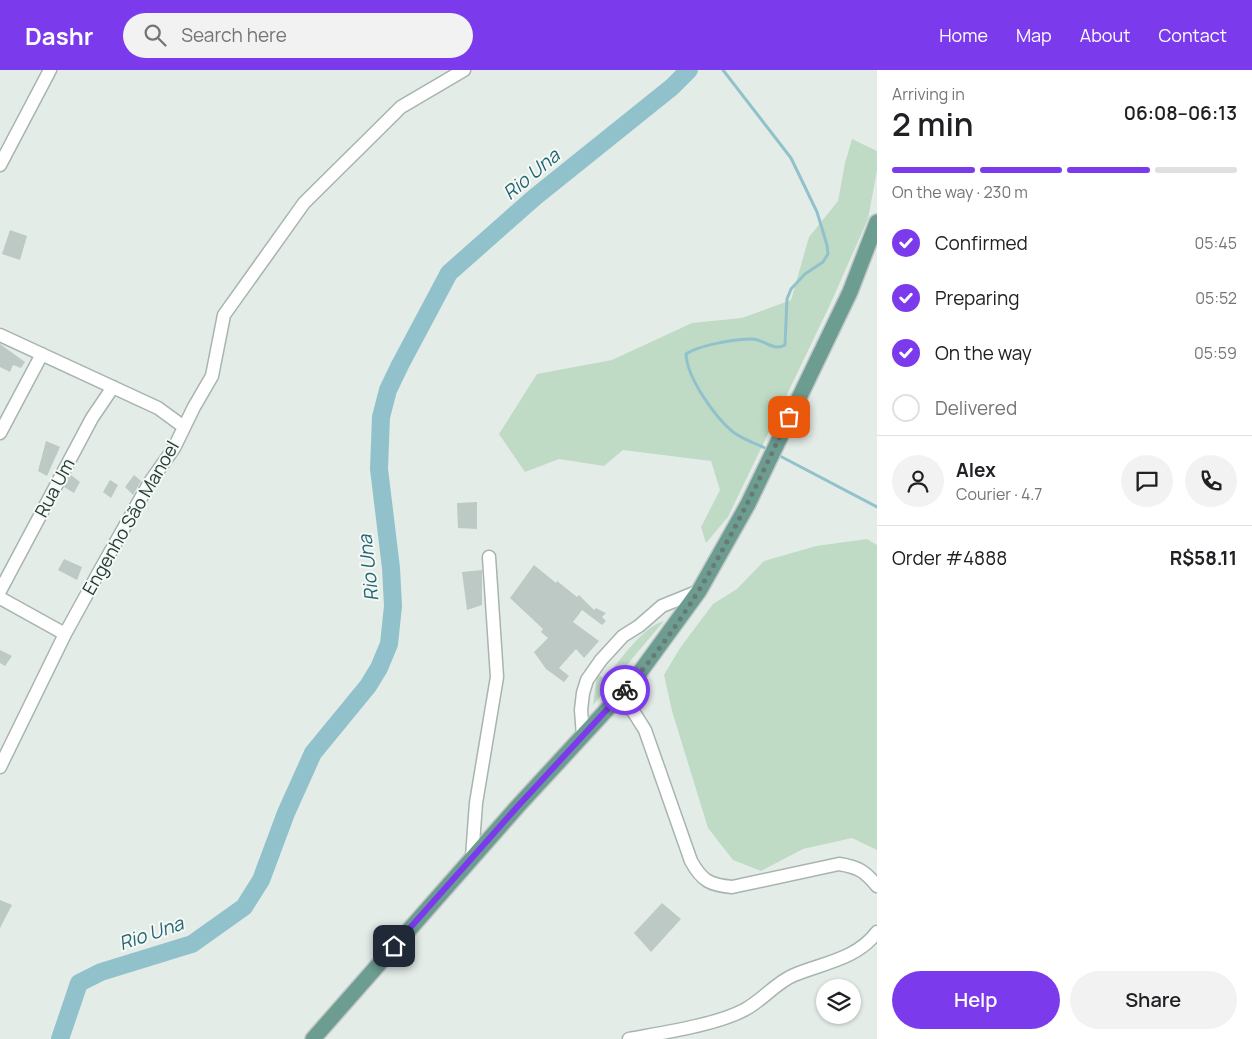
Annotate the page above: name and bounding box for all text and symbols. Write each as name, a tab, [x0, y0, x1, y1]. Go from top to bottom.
search box	[123, 13, 473, 58]
text: Dashr	[25, 19, 93, 52]
icon: search	[141, 21, 169, 49]
text: Search here	[181, 22, 287, 48]
text: Home	[939, 23, 988, 47]
text: Map	[1016, 23, 1052, 47]
text: About	[1080, 23, 1130, 47]
text: Contact	[1158, 23, 1227, 47]
text: Arriving in	[892, 83, 965, 105]
text: 06:08–06:13	[1124, 100, 1237, 126]
text: 2 min	[892, 102, 974, 146]
water label: Rio Una	[497, 142, 566, 205]
text: On the way · 230 m	[892, 181, 1028, 203]
icon: check	[892, 229, 920, 257]
text: Confirmed	[935, 230, 1028, 256]
text: 05:45	[1195, 232, 1237, 254]
icon: check	[892, 284, 920, 312]
text: Preparing	[935, 285, 1020, 311]
text: 05:52	[1195, 287, 1237, 309]
icon: check	[892, 339, 920, 367]
text: On the way	[935, 340, 1032, 366]
text: 05:59	[1194, 342, 1237, 364]
text: Delivered	[935, 395, 1017, 421]
pin	[768, 396, 810, 438]
icon: bag	[775, 403, 803, 431]
street label: Engenho São Manoel	[76, 436, 184, 599]
street label: Rua Um	[29, 454, 80, 521]
button: person	[892, 455, 944, 507]
button: chat	[1121, 455, 1173, 507]
button: phone	[1185, 455, 1237, 507]
text: Alex	[956, 457, 996, 483]
text: Courier · 4.7	[956, 483, 1042, 505]
water label: Rio Una	[351, 532, 384, 602]
text: Order #4888	[892, 545, 1007, 571]
text: R$58.11	[1170, 545, 1237, 571]
courier	[600, 665, 650, 715]
icon: bike	[611, 676, 639, 704]
water label: Rio Una	[115, 909, 188, 956]
pin	[373, 925, 415, 967]
icon: home	[380, 932, 408, 960]
button: Help	[892, 971, 1060, 1029]
button: Share	[1070, 971, 1237, 1029]
map controls	[816, 979, 861, 1024]
button: layers	[816, 979, 861, 1024]

